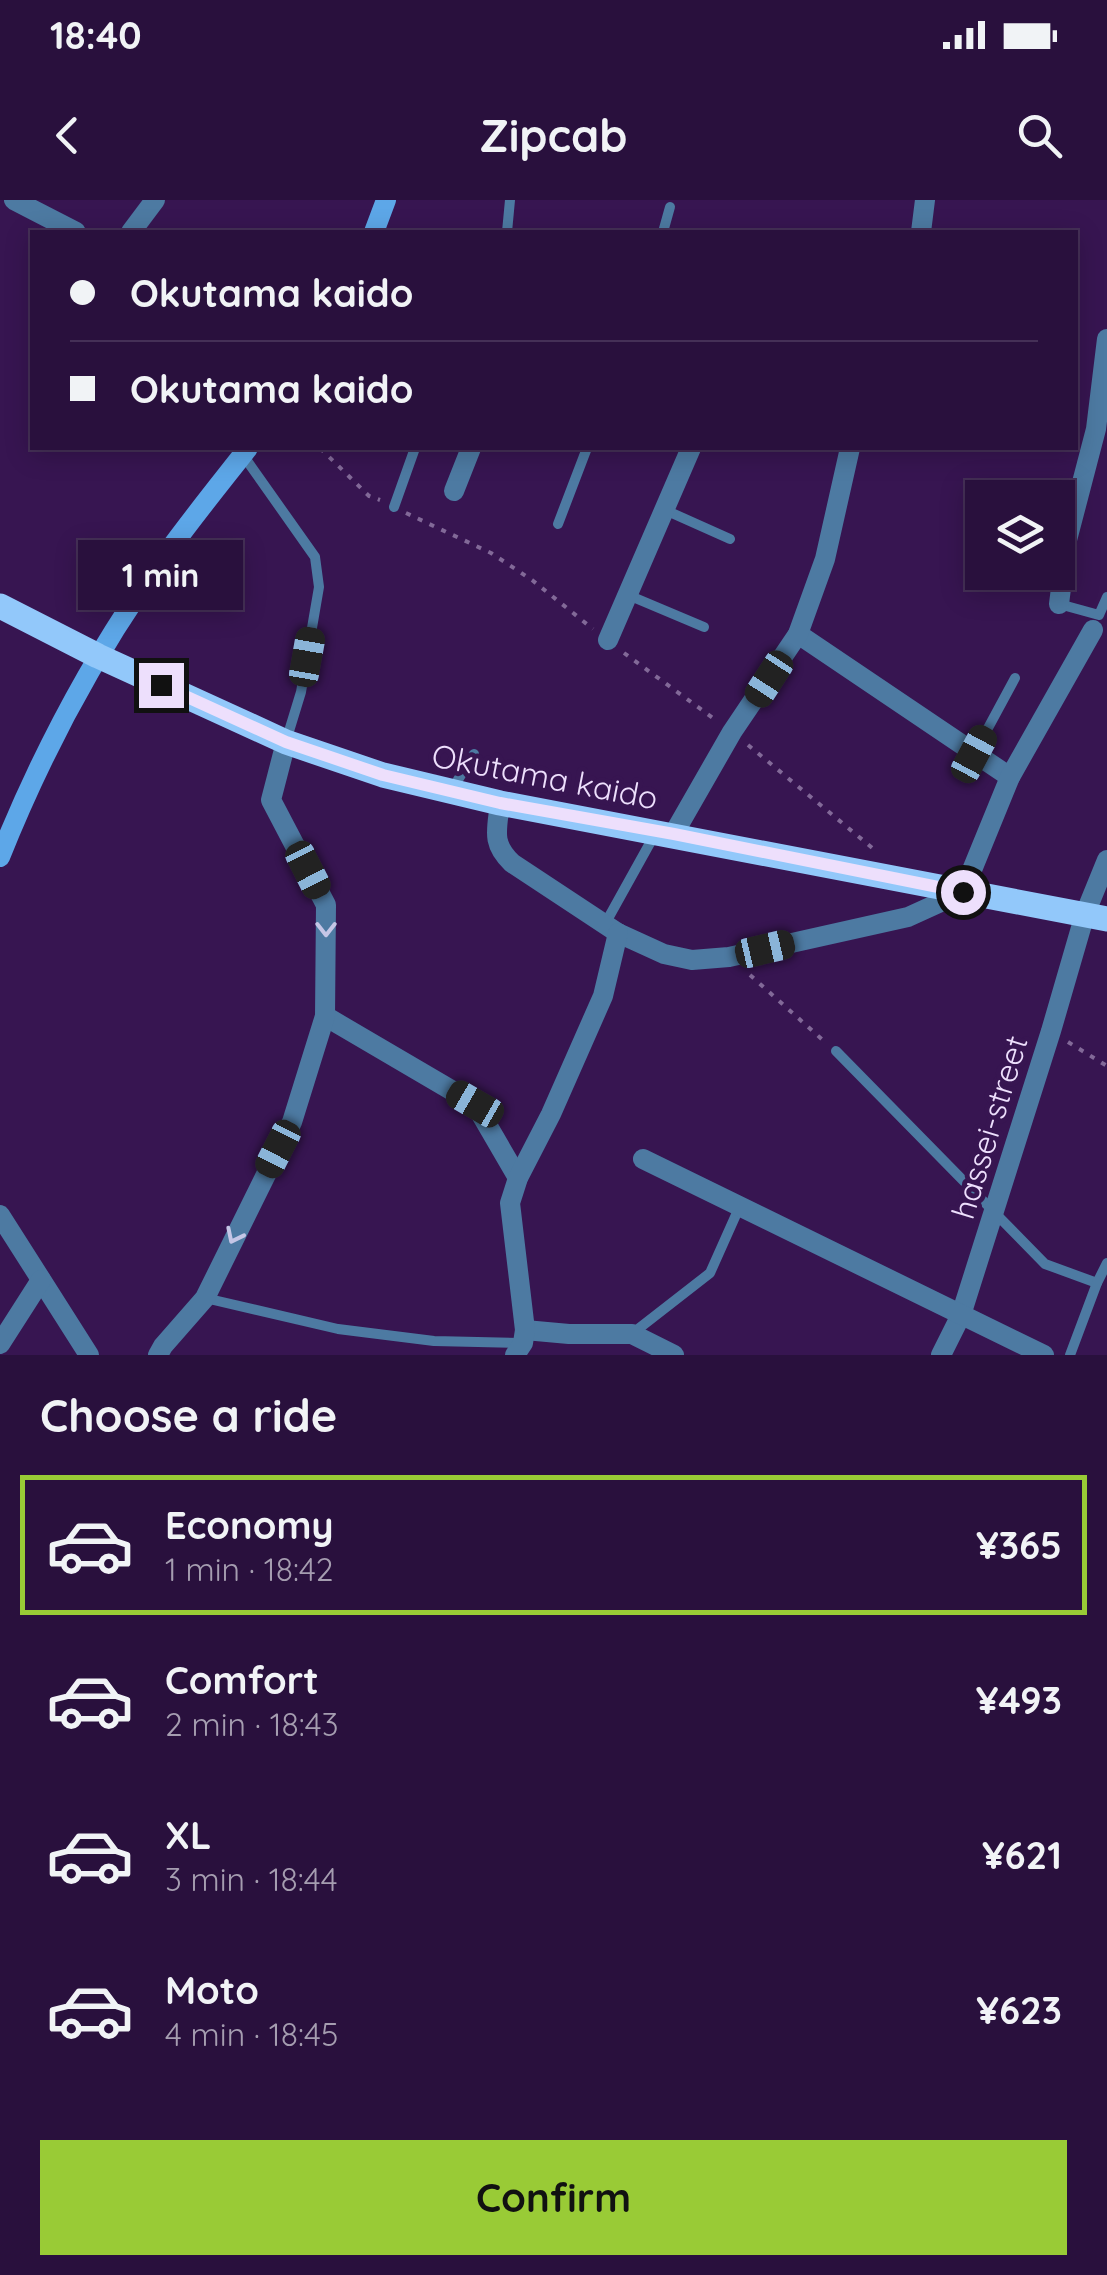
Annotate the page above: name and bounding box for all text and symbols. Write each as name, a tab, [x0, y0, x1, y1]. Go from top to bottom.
text: 18:40	[50, 11, 142, 59]
text: Zipcab	[480, 107, 627, 163]
icon: back	[40, 108, 95, 163]
icon: search	[1012, 108, 1067, 163]
text: Okutama kaido	[130, 269, 413, 317]
text: Okutama kaido	[130, 365, 413, 413]
map controls	[965, 480, 1075, 590]
button: layers	[965, 480, 1075, 590]
callout: 1 min	[79, 540, 244, 610]
text: 1 min	[122, 555, 199, 595]
car	[287, 625, 327, 689]
car	[740, 646, 798, 712]
route end	[139, 663, 184, 708]
car	[947, 720, 1001, 788]
street label: Okutama kaido	[429, 735, 661, 817]
car	[281, 836, 335, 904]
route start	[941, 870, 986, 915]
one-way arrow	[315, 922, 337, 938]
car	[732, 928, 798, 970]
street label: hassei-street	[942, 1031, 1036, 1223]
car	[442, 1076, 508, 1132]
car	[251, 1115, 305, 1183]
one-way arrow	[227, 1225, 247, 1243]
text: Choose a ride	[40, 1387, 337, 1443]
icon: car	[45, 1500, 135, 1590]
text: Economy	[165, 1501, 334, 1549]
text: ¥365	[976, 1521, 1062, 1569]
text: 1 min · 18:42	[165, 1549, 334, 1589]
icon: car	[45, 1655, 135, 1745]
text: Comfort	[165, 1656, 319, 1704]
text: ¥493	[976, 1676, 1062, 1724]
text: 2 min · 18:43	[165, 1704, 338, 1744]
icon: car	[45, 1810, 135, 1900]
text: XL	[165, 1811, 211, 1859]
text: ¥621	[982, 1831, 1062, 1879]
text: 3 min · 18:44	[165, 1859, 338, 1899]
icon: car	[45, 1965, 135, 2055]
text: Moto	[165, 1966, 259, 2014]
text: ¥623	[976, 1986, 1062, 2034]
text: 4 min · 18:45	[165, 2014, 339, 2054]
button: Confirm	[40, 2140, 1067, 2255]

